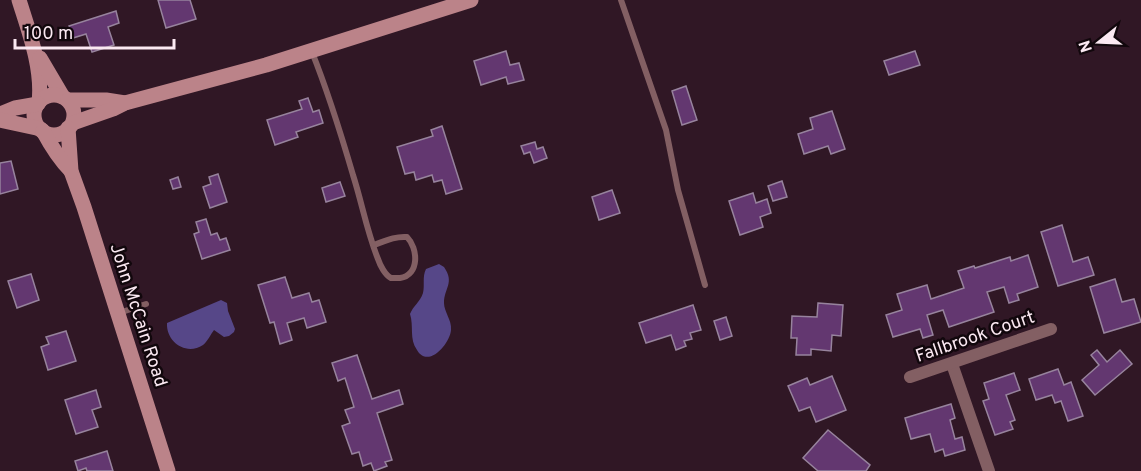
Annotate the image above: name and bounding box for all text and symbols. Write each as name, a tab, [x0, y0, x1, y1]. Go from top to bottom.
scale bar	[15, 12, 174, 50]
north arrow	[1069, 12, 1129, 72]
text: 100 m	[24, 23, 73, 46]
text: N	[1075, 37, 1098, 55]
street label: John McCain Road	[104, 241, 172, 390]
street label: Fallbrook Court	[913, 306, 1038, 369]

